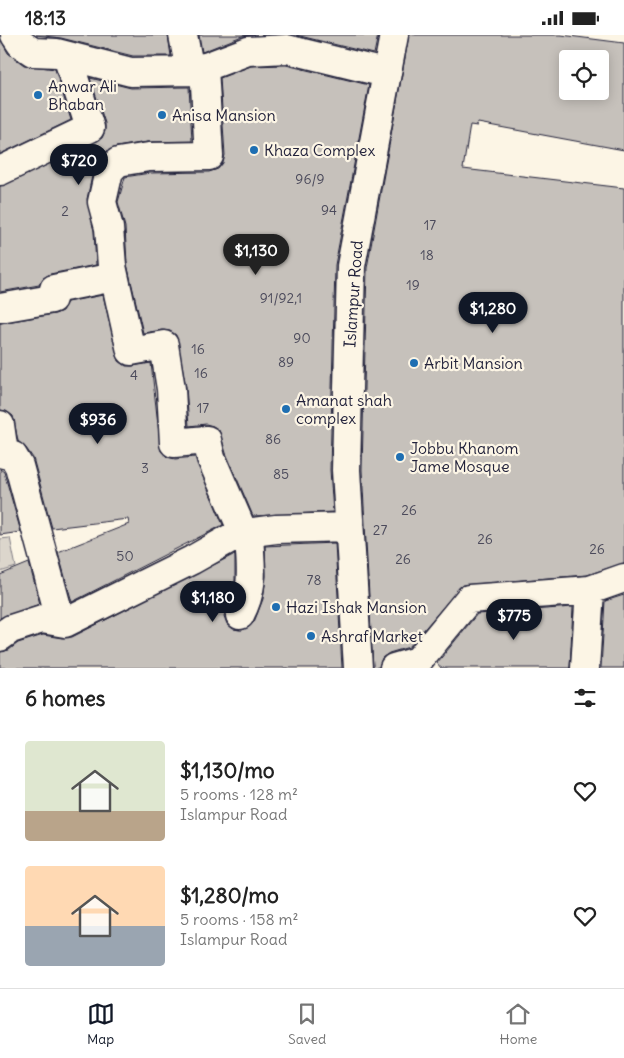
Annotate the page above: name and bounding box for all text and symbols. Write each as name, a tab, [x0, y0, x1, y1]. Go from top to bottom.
text: 18:13	[25, 6, 66, 30]
map controls	[559, 50, 609, 100]
button: locate	[559, 50, 609, 100]
place label: Anwar Ali Bhaban	[48, 76, 117, 114]
marker: Anwar Ali Bhaban	[32, 89, 44, 101]
place label: Anisa Mansion	[172, 105, 276, 125]
marker: Anisa Mansion	[156, 109, 168, 121]
place label: Khaza Complex	[264, 140, 375, 160]
pin: $720	[49, 143, 109, 186]
marker: Khaza Complex	[248, 144, 260, 156]
text: $720	[61, 150, 97, 170]
house number: 96/9	[295, 170, 325, 188]
house number: 94	[321, 201, 337, 219]
house number: 2	[61, 202, 69, 220]
house number: 17	[424, 216, 436, 234]
pin: $1,130	[215, 233, 297, 276]
text: $1,130	[234, 240, 278, 260]
street label: Islampur Road	[339, 240, 367, 348]
house number: 18	[420, 246, 434, 264]
house number: 19	[406, 276, 420, 294]
house number: 91/92,1	[260, 289, 302, 307]
pin: $1,280	[452, 291, 534, 334]
text: $1,280	[470, 298, 516, 318]
house number: 90	[293, 329, 311, 347]
house number: 16	[191, 340, 205, 358]
house number: 89	[278, 353, 294, 371]
place label: Arbit Mansion	[424, 353, 523, 373]
marker: Arbit Mansion	[408, 357, 420, 369]
house number: 16	[194, 364, 208, 382]
house number: 4	[130, 366, 138, 384]
place label: Amanat shah complex	[296, 390, 392, 428]
house number: 17	[197, 399, 209, 417]
pin: $936	[68, 403, 128, 445]
marker: Amanat shah complex	[280, 403, 292, 415]
text: $936	[80, 409, 116, 429]
house number: 86	[265, 430, 281, 448]
place label: Jobbu Khanom Jame Mosque	[410, 438, 518, 476]
marker: Jobbu Khanom Jame Mosque	[394, 451, 406, 463]
house number: 3	[141, 459, 149, 477]
house number: 85	[273, 465, 289, 483]
house number: 26	[401, 501, 417, 519]
house number: 27	[373, 521, 387, 539]
house number: 26	[477, 530, 493, 548]
house number: 26	[589, 540, 605, 558]
house number: 50	[116, 547, 134, 565]
house number: 26	[395, 550, 411, 568]
house number: 78	[307, 571, 321, 589]
pin: $1,180	[172, 581, 254, 623]
text: $1,180	[191, 587, 235, 607]
place label: Hazi Ishak Mansion	[286, 597, 427, 617]
pin: $775	[484, 599, 544, 641]
marker: Hazi Ishak Mansion	[270, 601, 282, 613]
text: $775	[497, 605, 531, 625]
place label: Ashraf Market	[321, 626, 423, 646]
marker: Ashraf Market	[305, 630, 317, 642]
icon: filters	[571, 684, 599, 712]
text: 6 homes	[25, 685, 105, 712]
text: $1,130/mo	[180, 757, 275, 784]
icon: home	[65, 761, 125, 821]
icon: heart	[571, 777, 599, 805]
text: 5 rooms · 128 m²	[180, 784, 298, 804]
text: Islampur Road	[180, 804, 287, 824]
text: $1,280/mo	[180, 882, 279, 909]
icon: home	[65, 886, 125, 946]
icon: heart	[571, 902, 599, 930]
text: 5 rooms · 158 m²	[180, 909, 298, 929]
text: Islampur Road	[180, 929, 287, 949]
tab: Map	[87, 1000, 115, 1048]
tab: Saved	[288, 1000, 326, 1048]
tab: Home	[500, 1000, 537, 1048]

